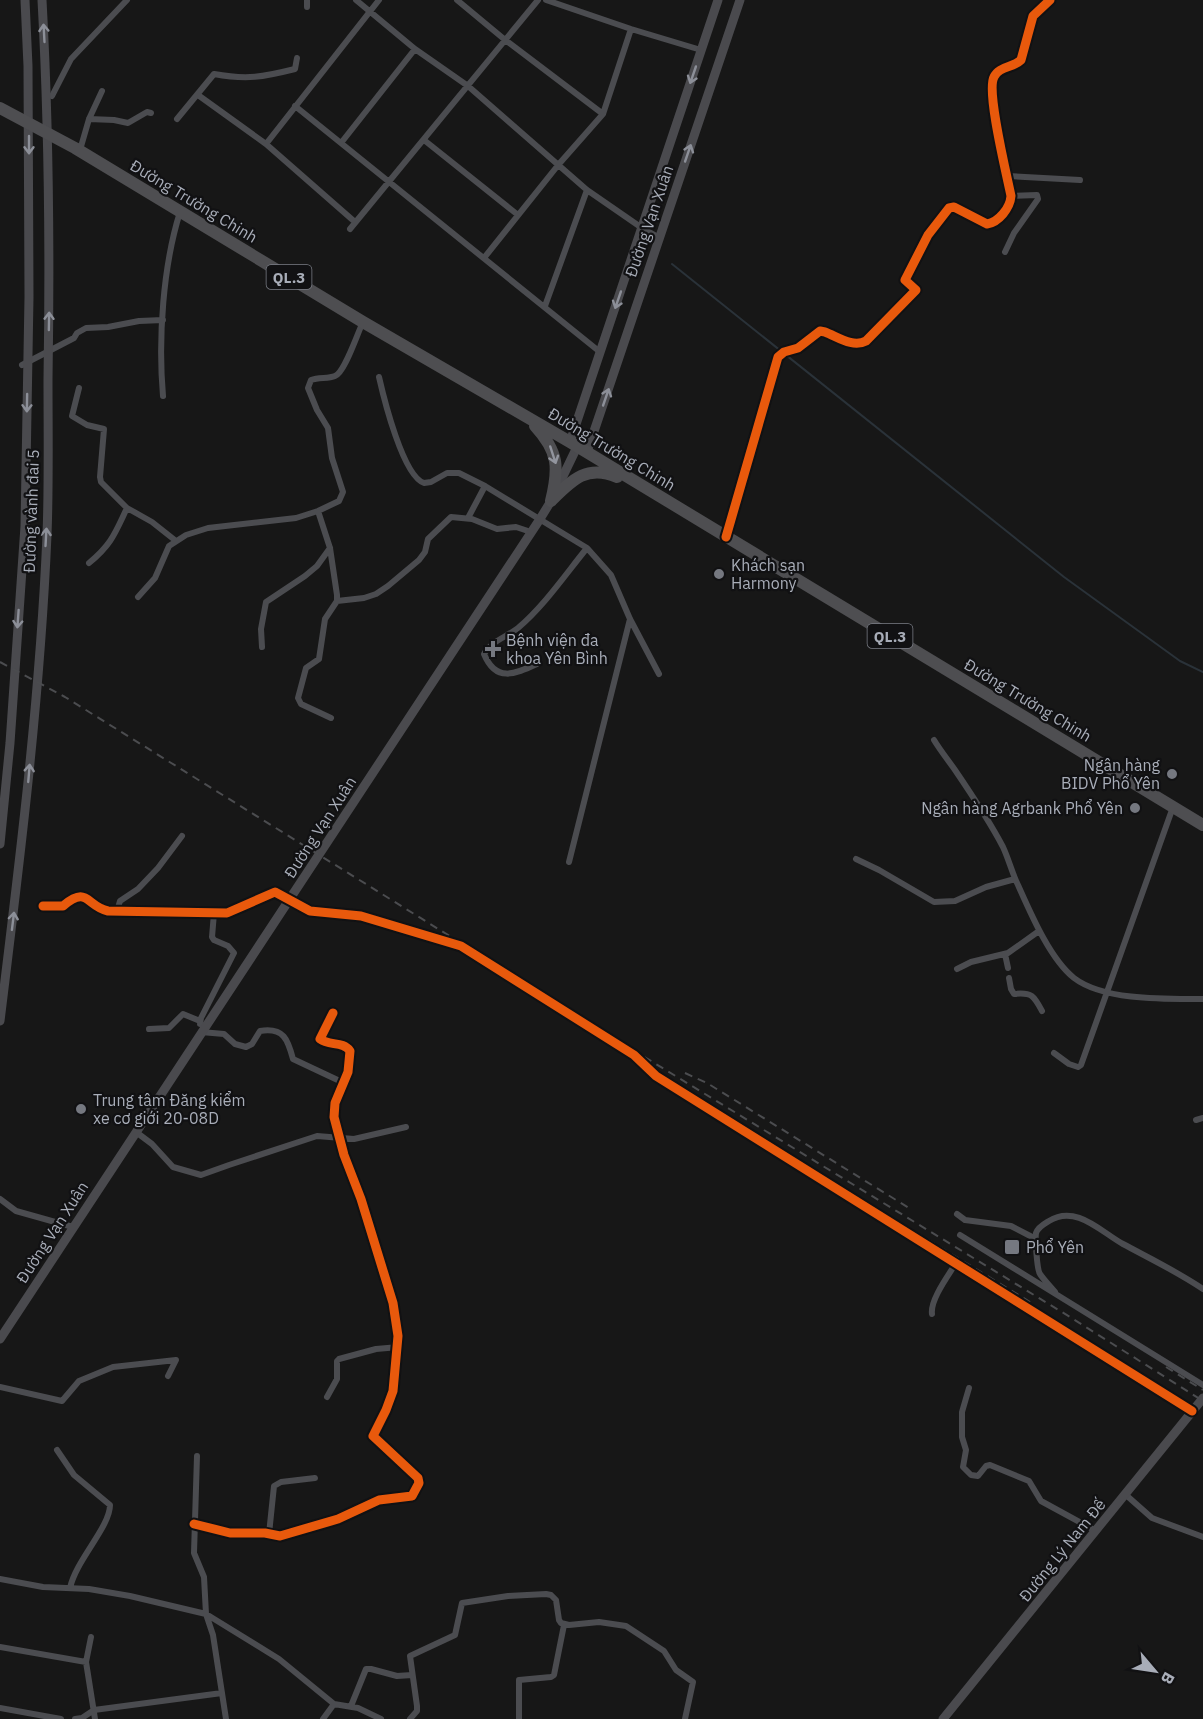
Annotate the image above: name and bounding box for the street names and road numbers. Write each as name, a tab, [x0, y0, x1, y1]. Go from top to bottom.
street label: Đường Trường Chinh	[127, 155, 261, 247]
street label: Đường Vạn Xuân	[620, 162, 678, 280]
road number: QL.3	[266, 265, 312, 289]
street label: Đường Trường Chinh	[545, 403, 679, 495]
street label: Đường vành đai 5	[19, 449, 43, 573]
road number: QL.3	[868, 624, 912, 648]
street label: Đường Trường Chinh	[961, 654, 1095, 746]
street label: Đường Vạn Xuân	[280, 772, 360, 882]
street label: Đường Vạn Xuân	[12, 1177, 92, 1287]
street label: Đường Lý Nam Đế	[1014, 1494, 1110, 1605]

